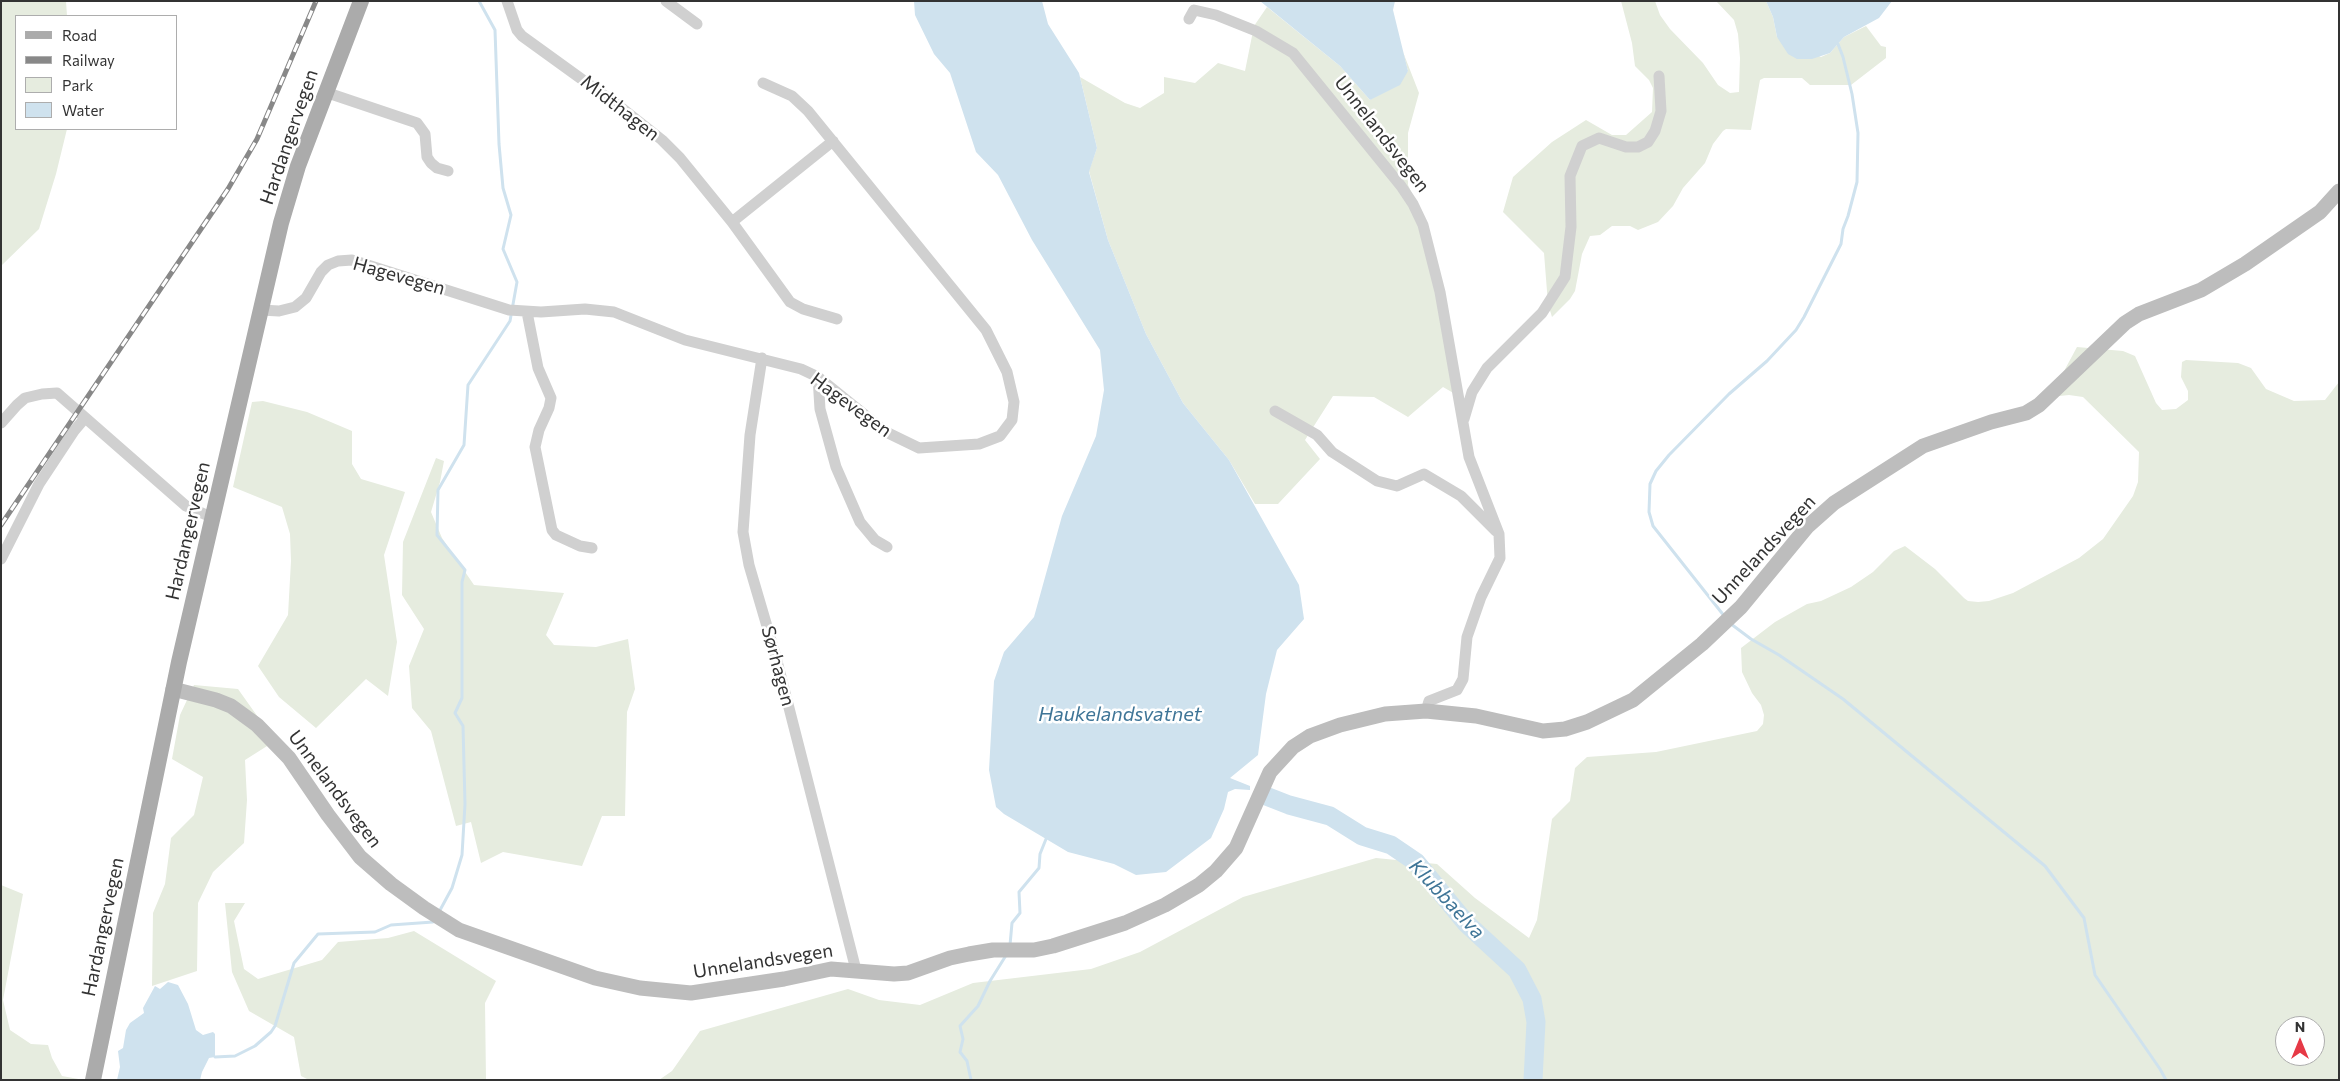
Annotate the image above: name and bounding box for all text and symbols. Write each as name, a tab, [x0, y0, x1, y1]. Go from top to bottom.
legend	[15, 15, 178, 130]
text: Road	[62, 26, 97, 44]
text: Railway	[62, 51, 115, 69]
street label: Hardangervegen	[255, 66, 323, 208]
street label: Midthagen	[576, 70, 664, 146]
street label: Unnelandsvegen	[1330, 71, 1434, 197]
text: Park	[62, 76, 93, 94]
text: Water	[62, 101, 104, 119]
street label: Hagevegen	[350, 252, 448, 300]
street label: Hagevegen	[806, 368, 896, 442]
street label: Hardangervegen	[161, 460, 215, 602]
street label: Unnelandsvegen	[1708, 491, 1820, 609]
street label: Sørhagen	[756, 623, 800, 709]
water label: Haukelandsvatnet	[1038, 702, 1202, 726]
street label: Unnelandsvegen	[283, 726, 387, 852]
water label: Klubbaelva	[1404, 854, 1490, 944]
street label: Hardangervegen	[77, 855, 129, 999]
street label: Unnelandsvegen	[691, 939, 835, 983]
north arrow	[2275, 1016, 2325, 1066]
text: N	[2295, 1018, 2305, 1035]

